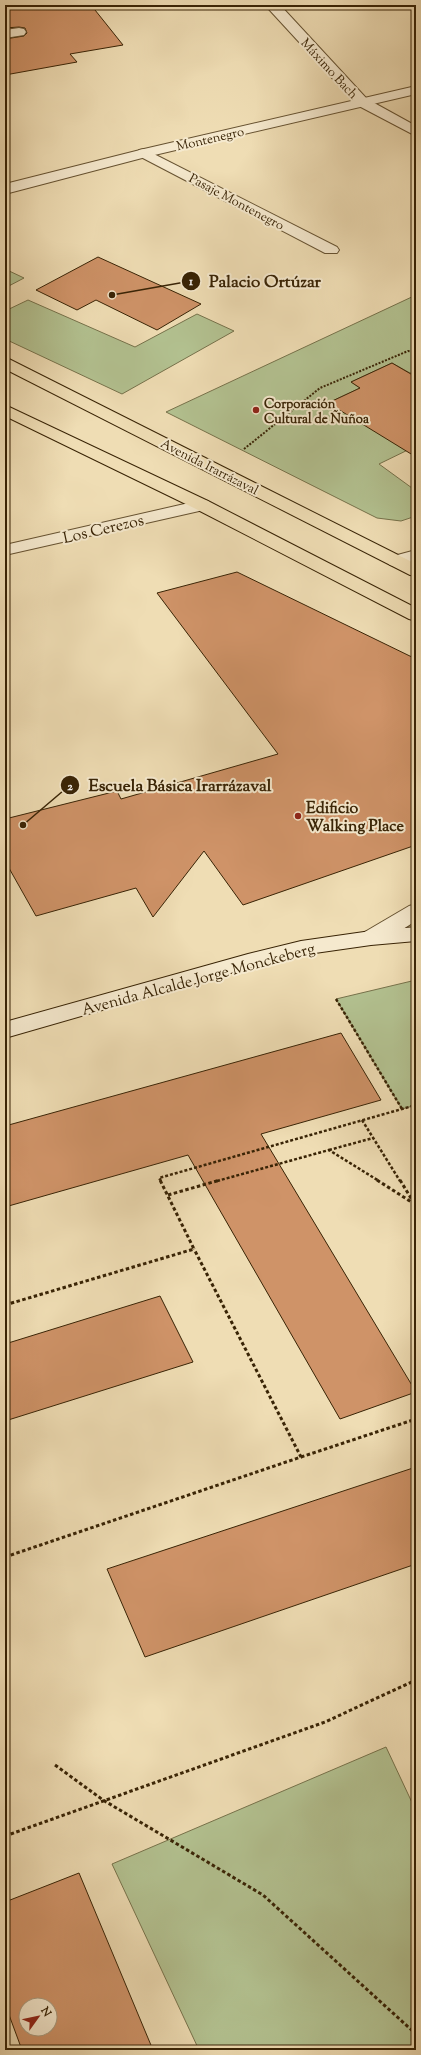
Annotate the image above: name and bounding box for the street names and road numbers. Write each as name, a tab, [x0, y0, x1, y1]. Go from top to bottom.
street label: Máximo Bach	[296, 35, 362, 104]
street label: Montenegro	[175, 123, 246, 156]
street label: Pasaje Montenegro	[185, 170, 287, 235]
street label: Avenida Irarrázaval	[157, 435, 261, 500]
street label: Los Cerezos	[61, 510, 146, 551]
street label: Avenida Alcalde Jorge Monckeberg	[79, 938, 318, 1023]

